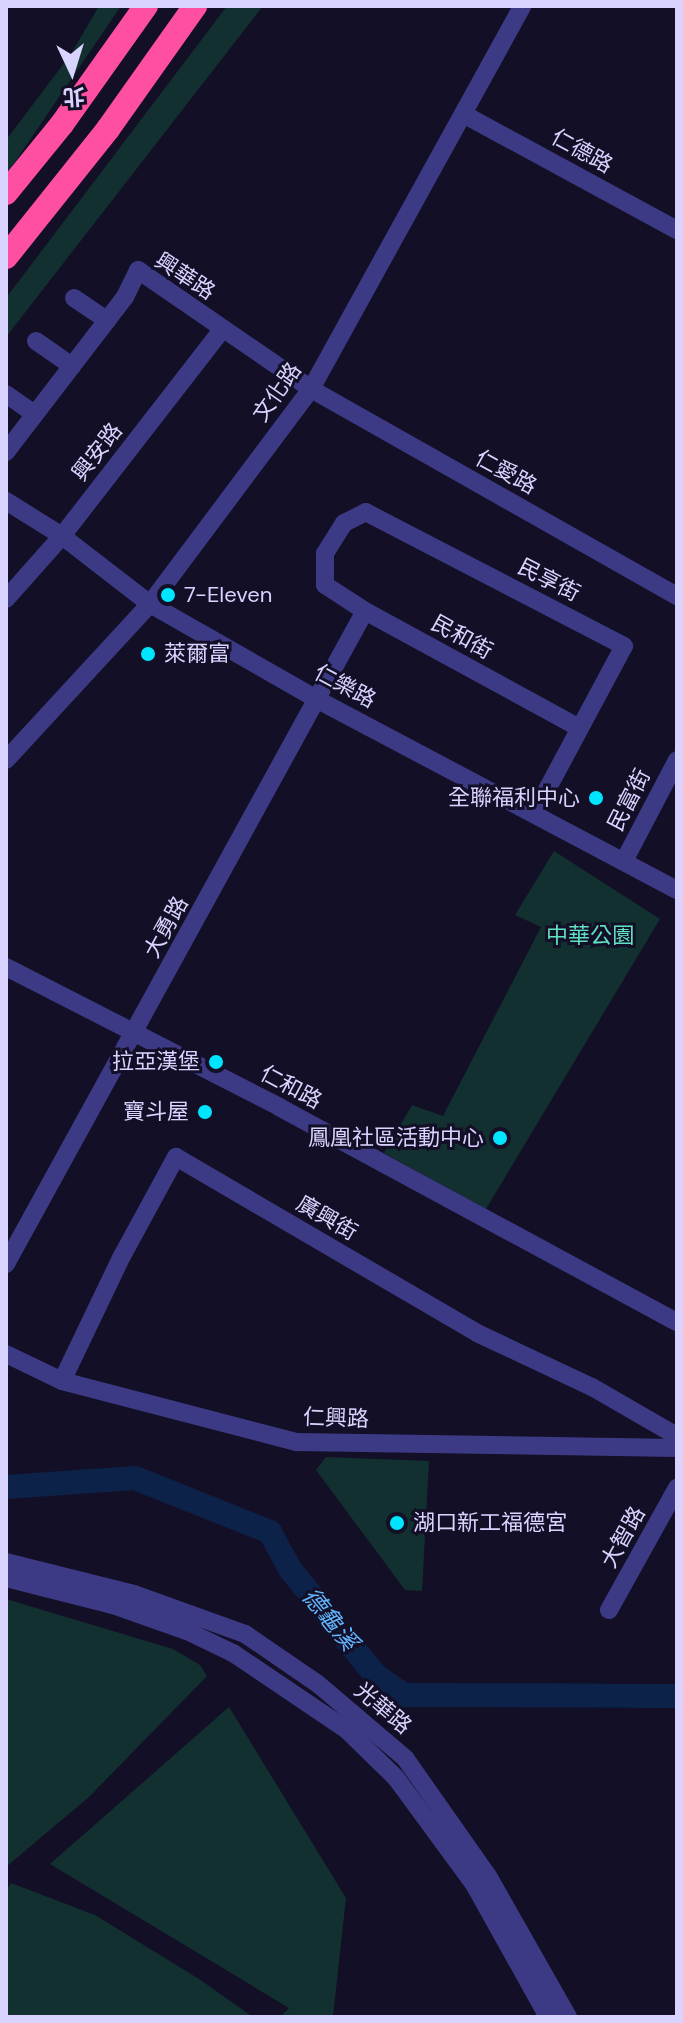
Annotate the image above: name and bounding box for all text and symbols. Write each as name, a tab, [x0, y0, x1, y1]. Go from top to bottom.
north arrow	[32, 32, 112, 112]
text: 北	[62, 81, 86, 112]
street label: 仁德路	[547, 123, 617, 179]
street label: 興華路	[150, 247, 220, 305]
street label: 文化路	[247, 357, 307, 427]
street label: 興安路	[66, 418, 128, 486]
street label: 仁愛路	[471, 444, 541, 500]
street label: 民享街	[514, 553, 584, 607]
place label: 7-Eleven	[184, 582, 272, 608]
marker: 7-Eleven	[159, 586, 177, 604]
street label: 民和街	[427, 609, 497, 665]
place label: 萊爾富	[164, 641, 230, 667]
marker: 萊爾富	[139, 645, 157, 663]
street label: 仁樂路	[310, 659, 380, 713]
street label: 民富街	[602, 765, 656, 835]
place label: 全聯福利中心	[448, 785, 580, 811]
marker: 全聯福利中心	[587, 789, 605, 807]
street label: 大勇路	[138, 892, 194, 962]
park label: 中華公園	[546, 923, 634, 949]
place label: 拉亞漢堡	[112, 1049, 200, 1075]
marker: 拉亞漢堡	[207, 1053, 225, 1071]
street label: 仁和路	[256, 1060, 326, 1114]
place label: 寶斗屋	[123, 1099, 189, 1125]
marker: 寶斗屋	[196, 1103, 214, 1121]
place label: 鳳凰社區活動中心	[308, 1125, 484, 1151]
marker: 鳳凰社區活動中心	[491, 1129, 509, 1147]
street label: 廣興街	[292, 1190, 362, 1246]
street label: 仁興路	[303, 1404, 369, 1432]
street label: 大智路	[595, 1502, 651, 1572]
place label: 湖口新工福德宮	[413, 1510, 567, 1536]
marker: 湖口新工福德宮	[388, 1514, 406, 1532]
water label: 德龜溪	[296, 1582, 364, 1656]
street label: 光華路	[349, 1677, 417, 1739]

